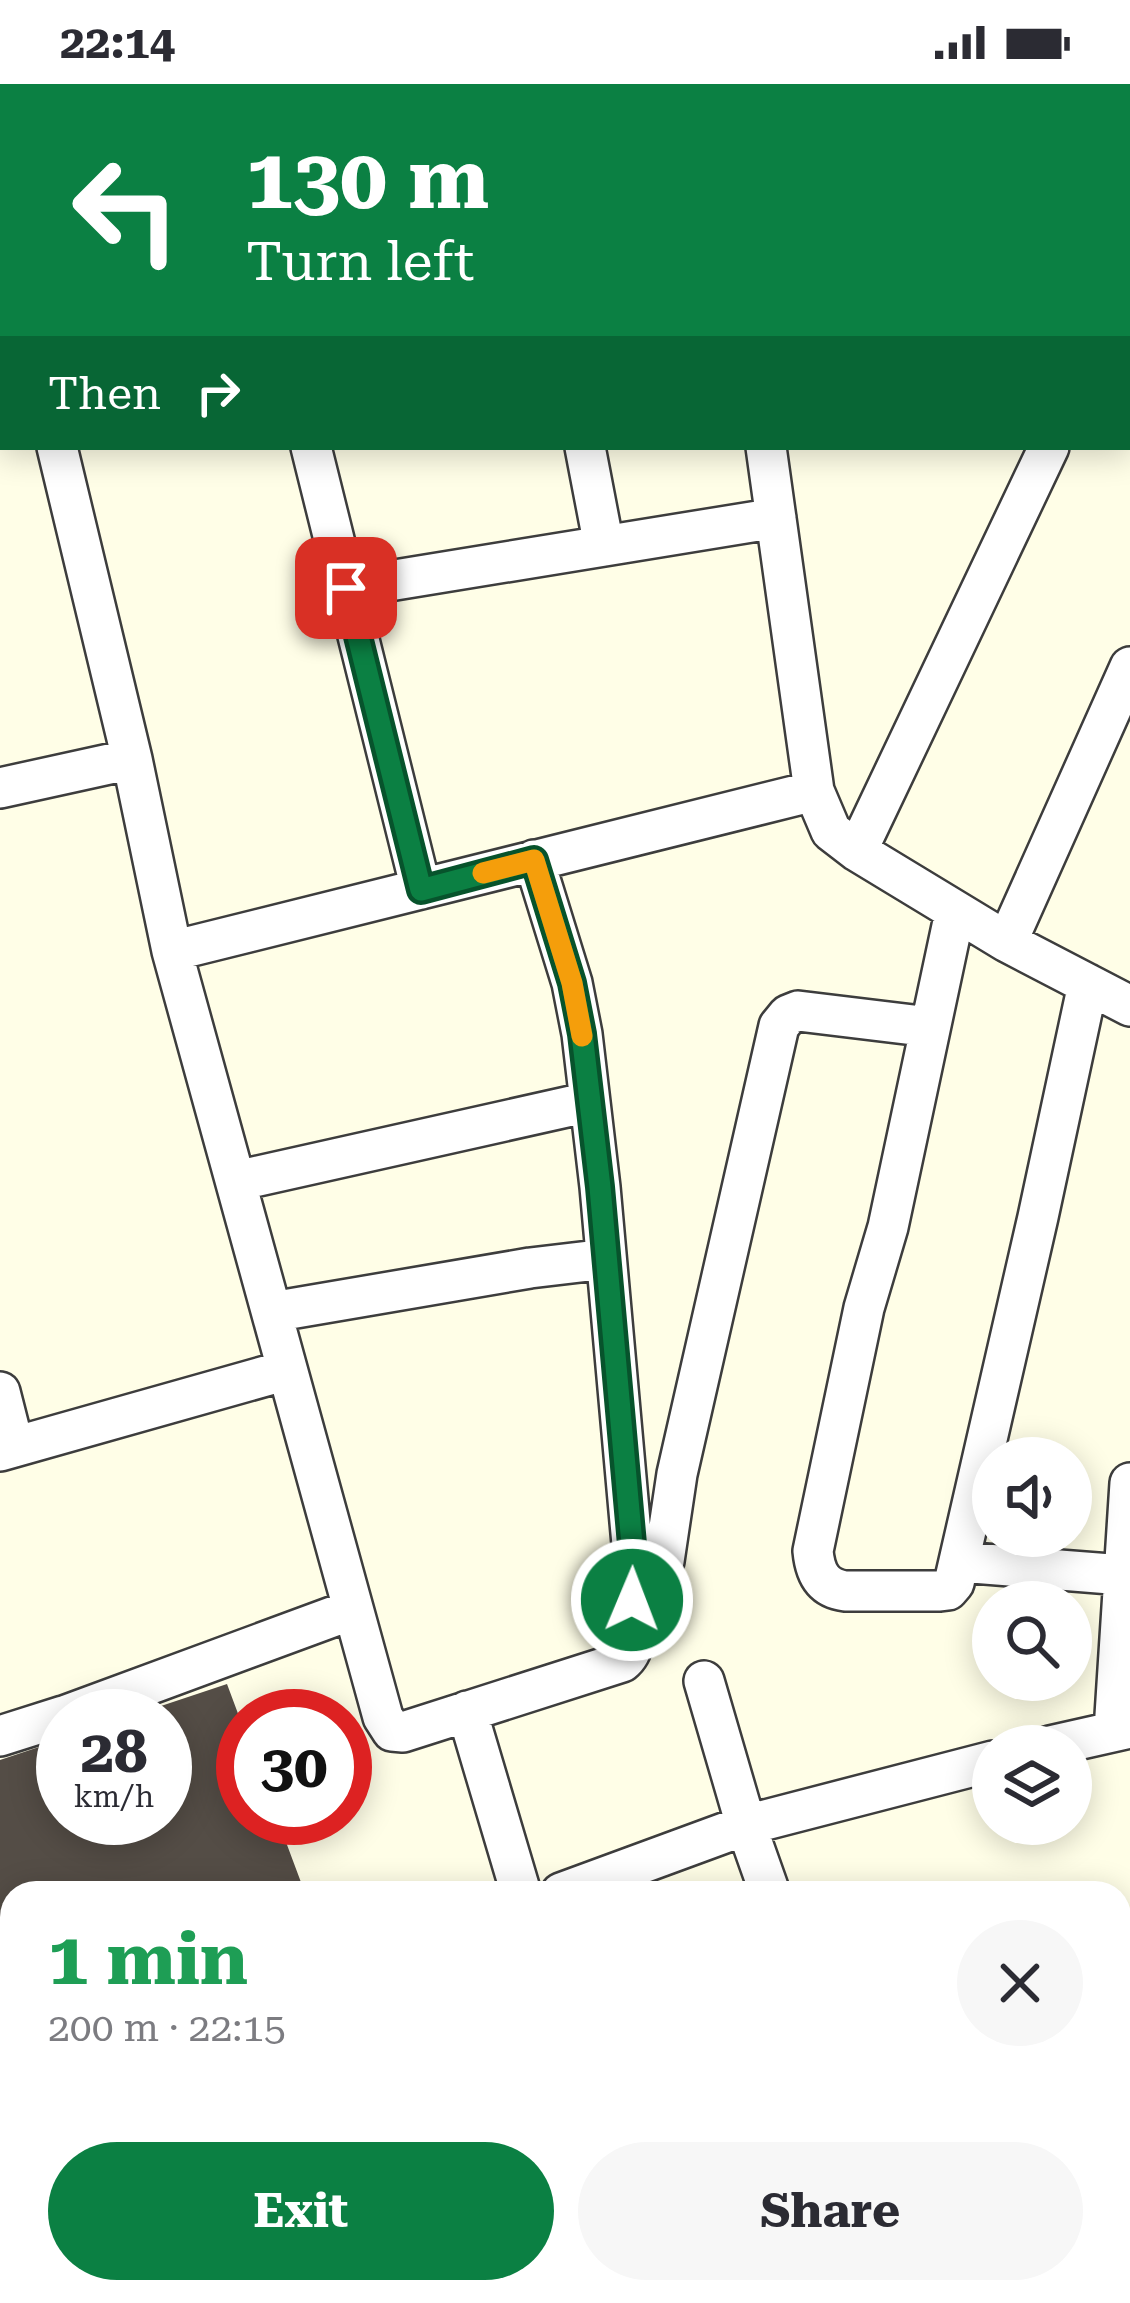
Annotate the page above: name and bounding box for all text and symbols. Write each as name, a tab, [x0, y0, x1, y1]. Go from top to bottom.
text: 22:14	[60, 16, 175, 69]
text: 130 m	[246, 130, 489, 228]
icon: left	[48, 132, 204, 288]
text: Turn left	[246, 230, 474, 293]
icon: right	[185, 360, 251, 426]
text: Then	[48, 367, 161, 420]
pin	[295, 537, 397, 639]
icon: arrive	[313, 555, 379, 621]
map controls	[972, 1437, 1092, 1845]
button: sound	[972, 1437, 1092, 1557]
position arrow	[569, 1537, 695, 1663]
button: search	[972, 1581, 1092, 1701]
speed limit sign: 30	[216, 1689, 372, 1845]
text: 28	[80, 1716, 148, 1787]
button: layers	[972, 1725, 1092, 1845]
text: km/h	[74, 1779, 154, 1814]
text: 1 min	[48, 1917, 248, 2002]
button: close	[957, 1920, 1083, 2046]
text: 200 m · 22:15	[48, 2005, 286, 2051]
button: Exit	[48, 2142, 554, 2280]
button: Share	[578, 2142, 1083, 2280]

